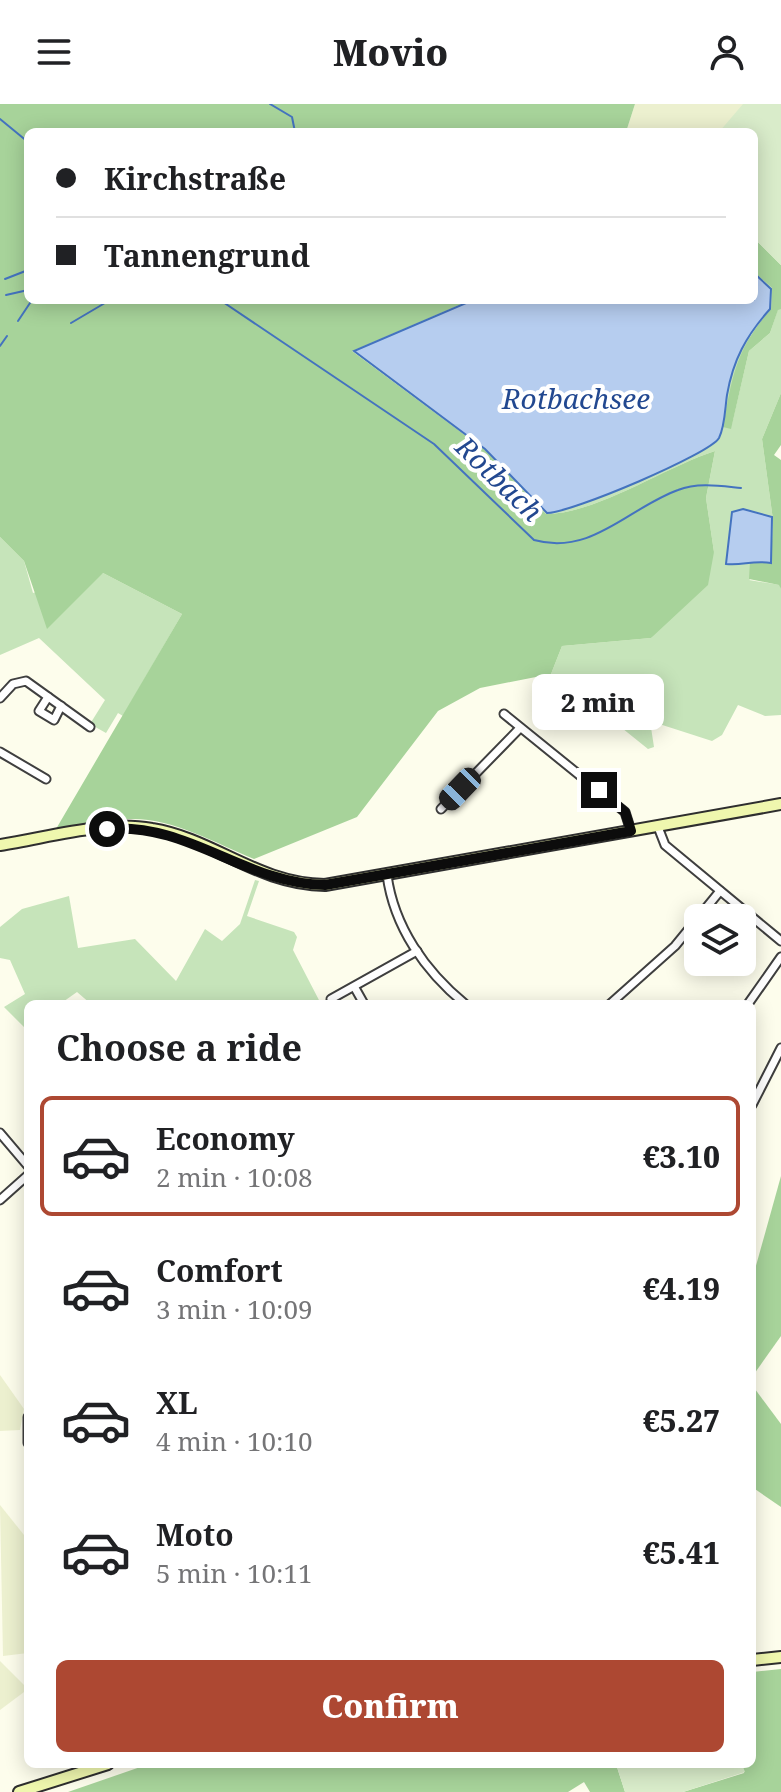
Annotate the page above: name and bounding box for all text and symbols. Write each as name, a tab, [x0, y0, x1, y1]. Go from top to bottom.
text: Movio	[333, 28, 448, 77]
icon: menu	[32, 30, 76, 74]
icon: person	[705, 30, 749, 74]
text: Kirchstraße	[104, 158, 286, 199]
text: Tannengrund	[104, 235, 310, 276]
water label: Rotbachsee	[501, 379, 650, 417]
water label: Rotbach	[447, 427, 552, 529]
callout: 2 min	[533, 674, 665, 730]
text: 2 min	[561, 684, 635, 720]
car	[435, 763, 485, 815]
route end	[581, 772, 617, 808]
route start	[89, 811, 125, 847]
map controls	[684, 904, 756, 976]
button: layers	[684, 904, 756, 976]
text: Choose a ride	[56, 1023, 302, 1072]
text: Economy	[156, 1118, 295, 1159]
icon: car	[60, 1120, 132, 1192]
text: €3.10	[643, 1136, 720, 1177]
text: 2 min · 10:08	[156, 1159, 313, 1195]
text: Comfort	[156, 1250, 283, 1291]
icon: car	[60, 1252, 132, 1324]
text: €4.19	[643, 1268, 720, 1309]
text: 3 min · 10:09	[156, 1291, 313, 1327]
text: XL	[156, 1382, 198, 1423]
icon: car	[60, 1384, 132, 1456]
text: €5.27	[643, 1400, 720, 1441]
text: 4 min · 10:10	[156, 1423, 313, 1459]
text: Moto	[156, 1514, 234, 1555]
icon: car	[60, 1516, 132, 1588]
text: €5.41	[643, 1532, 720, 1573]
text: 5 min · 10:11	[156, 1555, 313, 1591]
button: Confirm	[56, 1660, 724, 1752]

